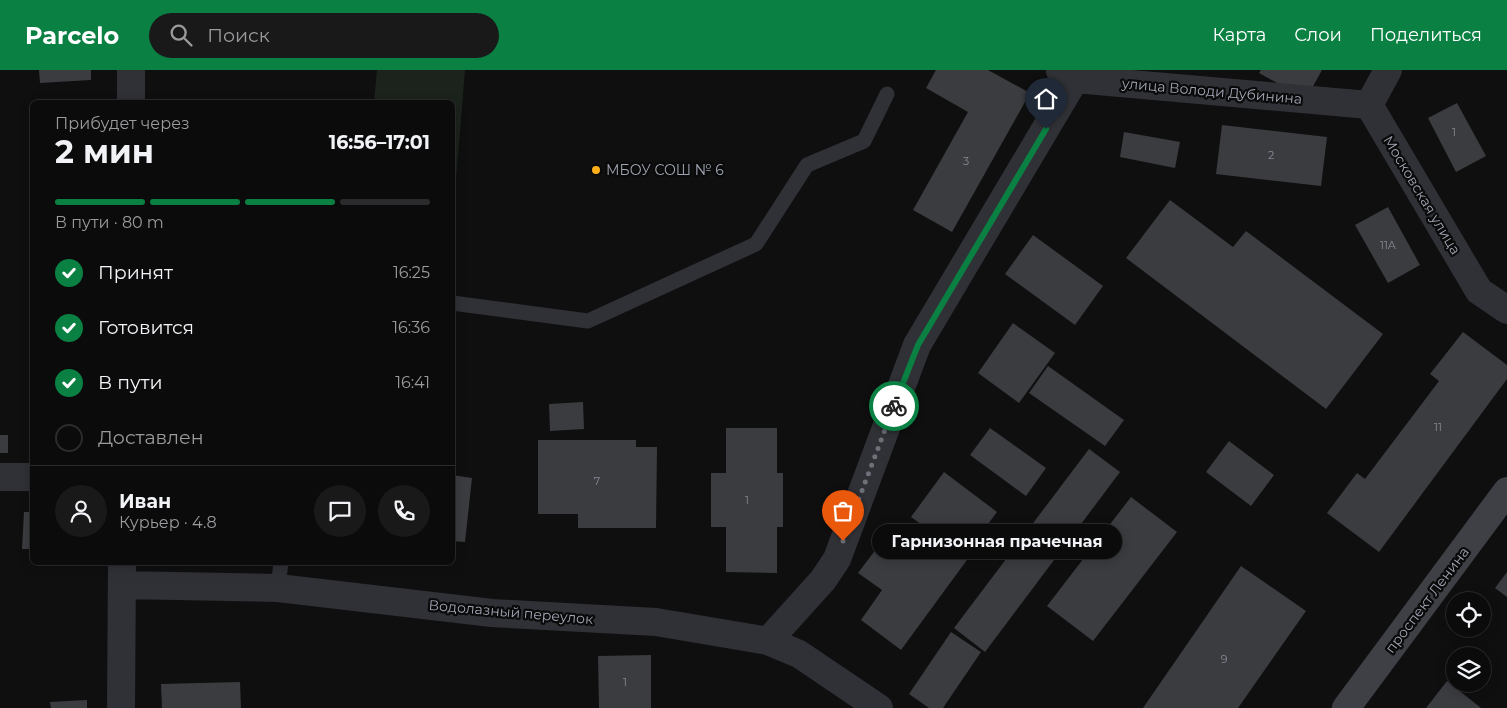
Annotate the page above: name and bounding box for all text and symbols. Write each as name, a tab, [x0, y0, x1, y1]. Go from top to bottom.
search box	[149, 13, 499, 58]
text: Parcelo	[25, 21, 119, 50]
icon: search	[167, 21, 195, 49]
text: Поиск	[207, 24, 270, 47]
text: Карта	[1212, 24, 1266, 46]
text: Слои	[1294, 24, 1342, 46]
text: Поделиться	[1370, 24, 1482, 46]
street label: улица Володи Дубинина	[1120, 74, 1303, 108]
pin	[1025, 78, 1067, 129]
icon: home	[1032, 85, 1060, 113]
text: Прибудет через	[55, 114, 190, 133]
house number: 1	[1452, 125, 1456, 139]
text: 16:56–17:01	[329, 131, 430, 154]
text: 2 мин	[55, 132, 154, 171]
street label: Московская улица	[1379, 132, 1465, 258]
house number: 2	[1268, 148, 1274, 162]
house number: 3	[963, 154, 969, 168]
place label: МБОУ СОШ № 6	[606, 161, 724, 179]
marker: МБОУ СОШ № 6	[590, 164, 602, 176]
text: В пути · 80 m	[55, 213, 164, 232]
house number: 11А	[1380, 238, 1397, 252]
icon: check	[55, 259, 83, 287]
text: Принят	[98, 261, 173, 284]
text: 16:25	[393, 263, 430, 282]
icon: check	[55, 314, 83, 342]
text: Готовится	[98, 316, 194, 339]
text: 16:36	[392, 318, 430, 337]
icon: check	[55, 369, 83, 397]
text: В пути	[98, 371, 163, 394]
text: 16:41	[395, 373, 430, 392]
courier	[869, 381, 919, 431]
icon: bike	[880, 392, 908, 420]
house number: 11	[1434, 420, 1442, 434]
text: Доставлен	[98, 426, 204, 449]
house number: 7	[594, 474, 600, 488]
button: person	[55, 485, 107, 537]
button: chat	[314, 485, 366, 537]
button: phone	[378, 485, 430, 537]
text: Иван	[119, 490, 171, 513]
pin	[822, 490, 864, 541]
house number: 1	[745, 493, 749, 507]
icon: bag	[829, 497, 857, 525]
text: Курьер · 4.8	[119, 513, 217, 532]
callout: Гарнизонная прачечная	[873, 524, 1123, 558]
text: Гарнизонная прачечная	[891, 532, 1103, 551]
street label: проспект Ленина	[1381, 543, 1473, 657]
map controls	[1446, 592, 1491, 692]
button: locate	[1446, 592, 1491, 637]
street label: Водолазный переулок	[428, 596, 594, 628]
button: layers	[1446, 647, 1491, 692]
house number: 9	[1221, 652, 1228, 666]
house number: 1	[623, 675, 627, 689]

